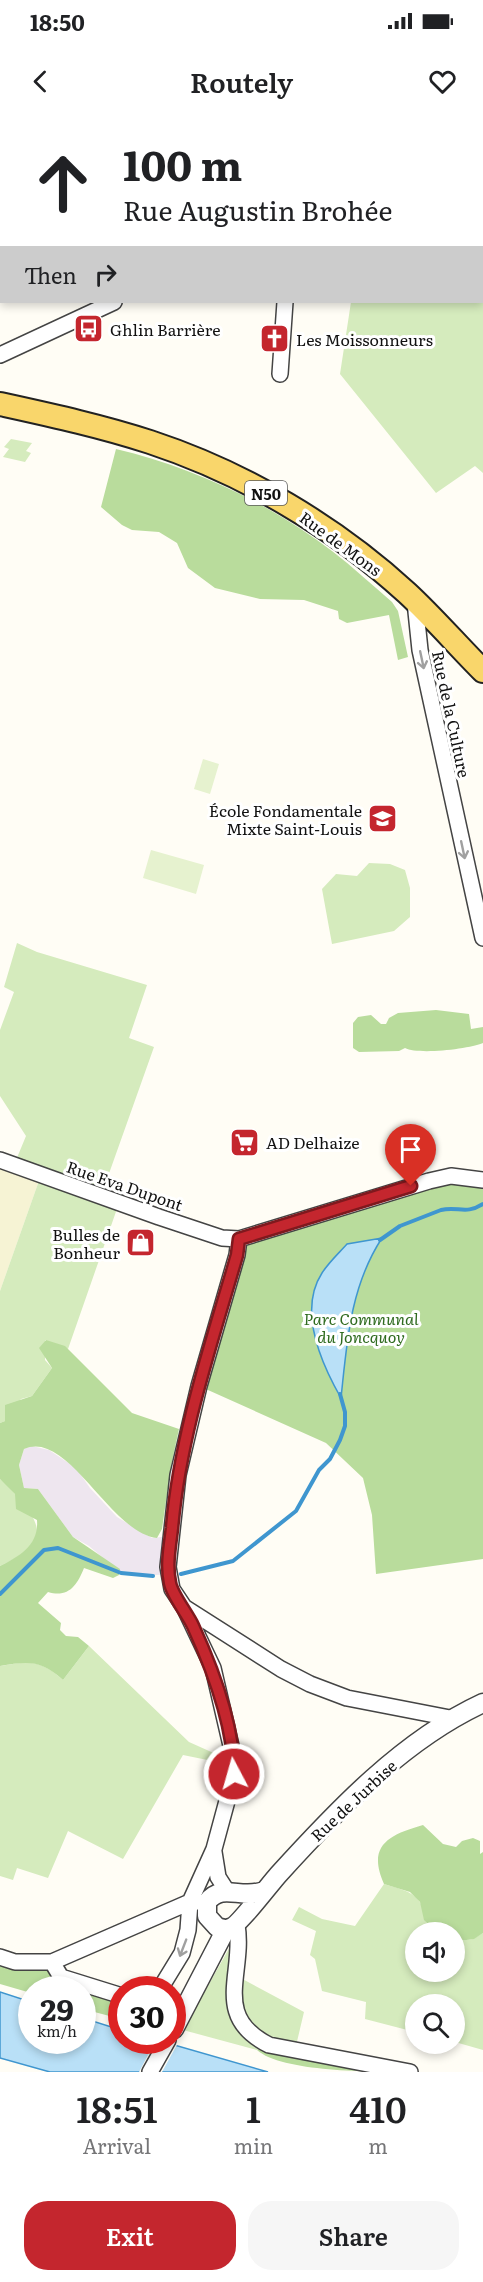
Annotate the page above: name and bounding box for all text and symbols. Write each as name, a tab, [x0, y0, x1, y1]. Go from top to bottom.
text: 18:50	[30, 5, 85, 38]
text: Routely	[190, 61, 293, 101]
icon: back	[24, 65, 57, 98]
icon: heart	[426, 65, 459, 98]
text: 100 m	[123, 132, 242, 194]
icon: ahead	[24, 144, 102, 222]
text: Rue Augustin Brohée	[123, 189, 393, 229]
text: Then	[24, 258, 77, 291]
icon: right	[89, 258, 122, 291]
bus stop icon: Ghlin Barrière	[73, 313, 105, 345]
place label: Ghlin Barrière	[110, 317, 220, 341]
church icon: Les Moissonneurs	[259, 323, 291, 355]
place label: Les Moissonneurs	[296, 327, 433, 351]
road number: N50	[245, 481, 287, 505]
street label: Rue de Mons	[295, 505, 387, 581]
street label: Rue de la Culture	[427, 648, 477, 780]
one-way arrow	[417, 650, 428, 669]
place label: École Fondamentale Mixte Saint-Louis	[209, 798, 362, 840]
school or university icon: École Fondamentale Mixte Saint-Louis	[367, 803, 399, 835]
one-way arrow	[458, 840, 469, 860]
pin	[385, 1124, 436, 1186]
supermarket icon: AD Delhaize	[229, 1126, 261, 1158]
place label: AD Delhaize	[266, 1130, 360, 1154]
icon: arrive	[394, 1133, 427, 1166]
street label: Rue Eva Dupont	[64, 1154, 187, 1216]
place label: Bulles de Bonheur	[52, 1222, 120, 1264]
shop icon: Bulles de Bonheur	[125, 1227, 157, 1259]
park label: Parc Communal du Joncquoy	[303, 1306, 419, 1348]
position arrow	[202, 1742, 266, 1806]
street label: Rue de Jurbise	[305, 1754, 401, 1846]
map controls	[405, 1922, 465, 2054]
button: sound	[405, 1922, 465, 1982]
one-way arrow	[176, 1938, 187, 1957]
speed limit sign: 30	[108, 1976, 186, 2054]
text: 29	[40, 1986, 74, 2030]
button: search	[405, 1994, 465, 2054]
text: km/h	[37, 2019, 77, 2042]
text: 18:51	[76, 2081, 157, 2134]
text: 1	[246, 2081, 261, 2134]
text: 410	[349, 2081, 407, 2134]
text: Arrival	[83, 2130, 151, 2160]
text: min	[234, 2130, 273, 2160]
text: m	[368, 2130, 388, 2160]
button: Exit	[24, 2201, 236, 2270]
button: Share	[248, 2201, 459, 2270]

